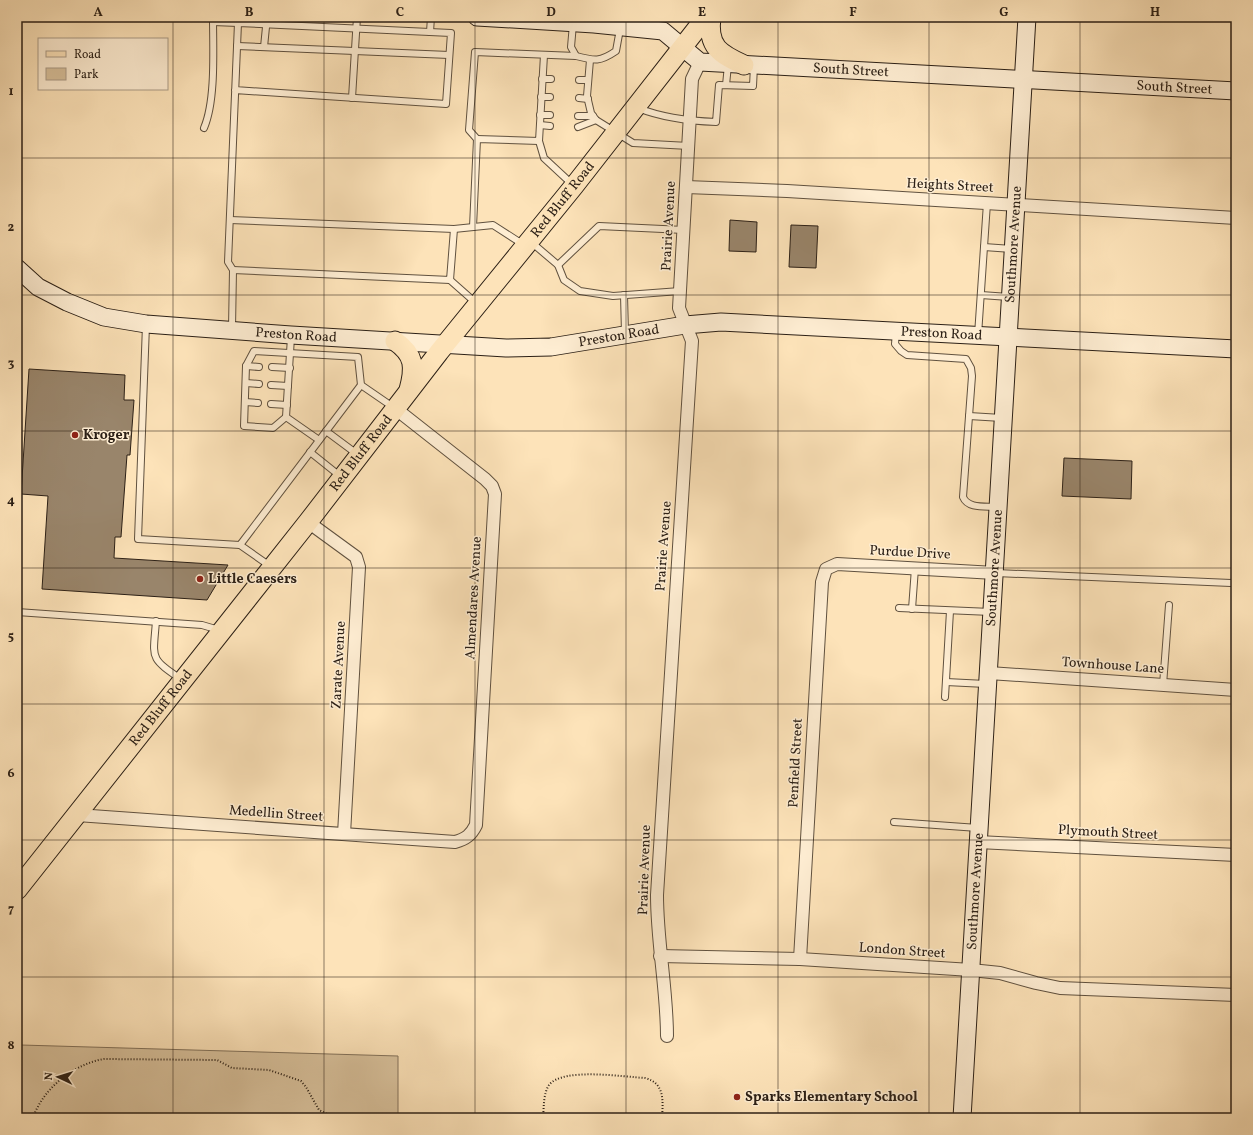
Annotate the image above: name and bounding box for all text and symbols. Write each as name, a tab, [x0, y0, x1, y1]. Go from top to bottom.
text: A	[93, 4, 103, 22]
text: B	[245, 4, 254, 22]
text: C	[396, 4, 404, 22]
text: D	[546, 4, 556, 22]
text: E	[698, 4, 706, 22]
text: F	[849, 4, 857, 22]
text: G	[999, 4, 1009, 22]
text: H	[1150, 4, 1160, 22]
legend	[38, 38, 168, 90]
text: Road	[74, 47, 101, 63]
street label: South Street	[813, 59, 889, 82]
text: Park	[74, 67, 99, 83]
street label: South Street	[1136, 76, 1213, 99]
text: 1	[8, 83, 14, 101]
street label: Red Bluff Road	[526, 158, 599, 242]
street label: Heights Street	[906, 174, 994, 198]
street label: Prairie Avenue	[657, 180, 681, 272]
street label: Southmore Avenue	[1001, 185, 1027, 304]
text: 2	[8, 219, 15, 237]
street label: Preston Road	[577, 320, 661, 352]
street label: Preston Road	[900, 322, 983, 345]
street label: Preston Road	[255, 323, 338, 347]
text: 3	[8, 355, 15, 373]
street label: Red Bluff Road	[325, 411, 397, 496]
place label: Kroger	[83, 426, 130, 445]
marker: Kroger	[70, 430, 80, 440]
text: 4	[7, 492, 15, 510]
street label: Prairie Avenue	[651, 500, 677, 592]
street label: Southmore Avenue	[982, 508, 1007, 627]
street label: Almendares Avenue	[461, 536, 487, 660]
street label: Purdue Drive	[869, 541, 951, 565]
place label: Little Caesers	[208, 570, 297, 589]
marker: Little Caesers	[195, 574, 205, 584]
street label: Zarate Avenue	[327, 620, 351, 710]
text: 5	[8, 628, 14, 646]
street label: Townhouse Lane	[1061, 653, 1165, 679]
street label: Red Bluff Road	[125, 666, 197, 750]
street label: Penfield Street	[784, 718, 808, 808]
text: 6	[7, 765, 15, 783]
street label: Medellin Street	[228, 801, 324, 827]
street label: Plymouth Street	[1057, 821, 1159, 845]
street label: Prairie Avenue	[634, 824, 656, 916]
street label: Southmore Avenue	[962, 832, 988, 951]
text: 7	[8, 901, 14, 919]
street label: London Street	[858, 938, 946, 964]
text: 8	[7, 1037, 15, 1055]
north arrow	[38, 1057, 78, 1097]
text: N	[42, 1072, 57, 1081]
place label: Sparks Elementary School	[745, 1088, 918, 1107]
marker: Sparks Elementary School	[732, 1092, 742, 1102]

